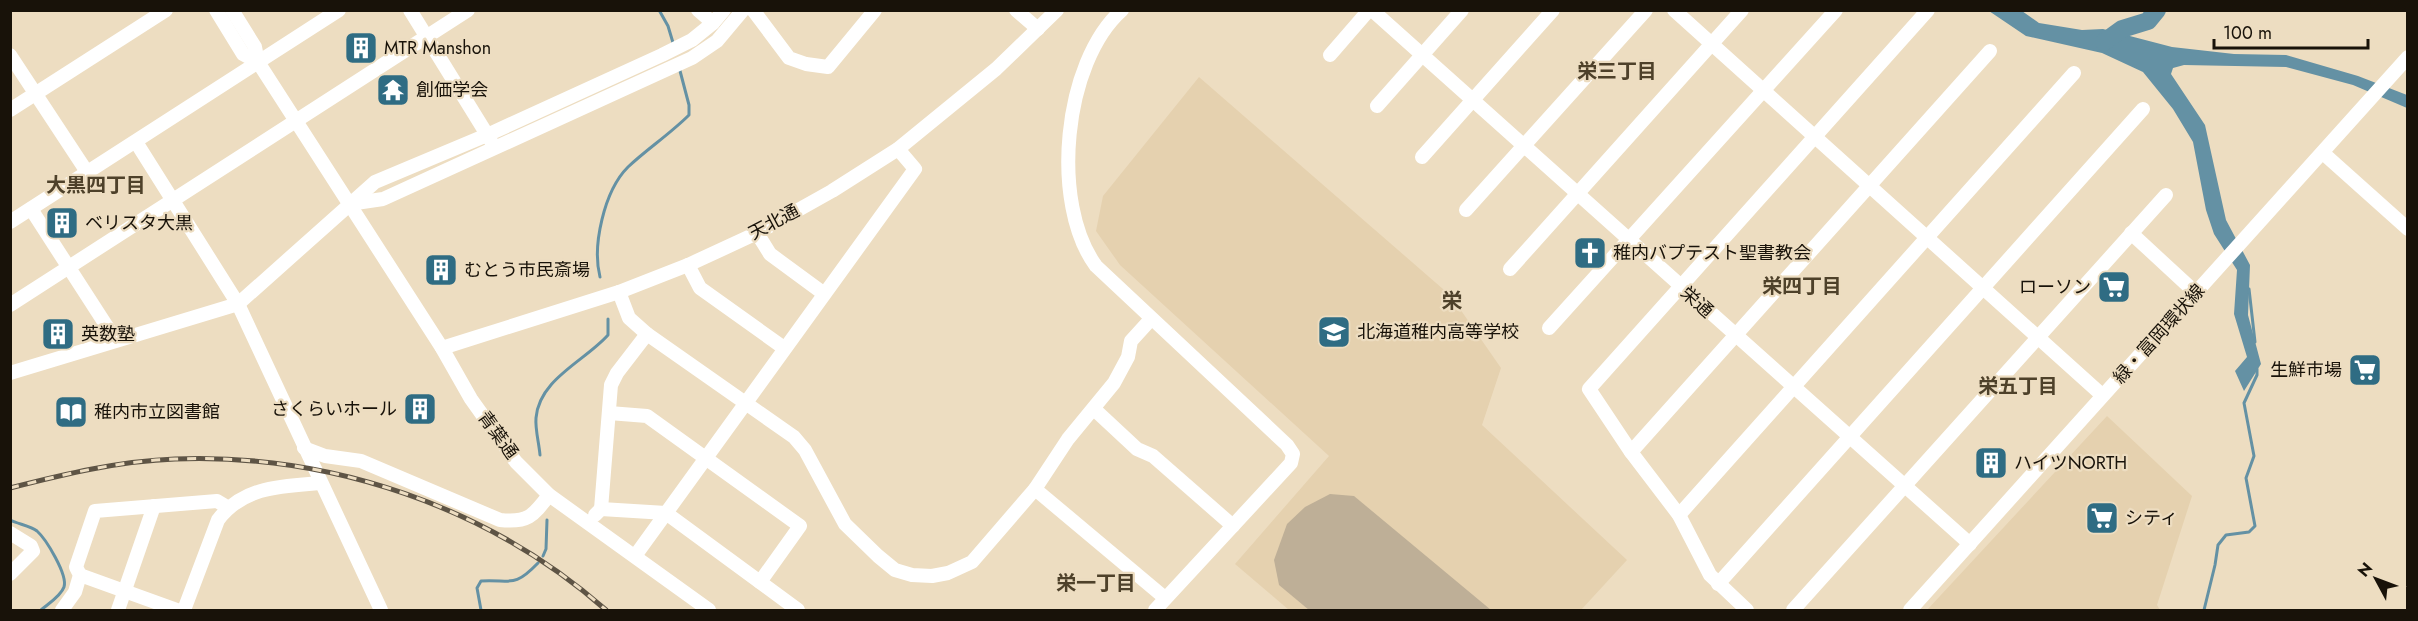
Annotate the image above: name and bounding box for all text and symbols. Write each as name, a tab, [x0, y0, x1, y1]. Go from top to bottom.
scale bar	[2214, 12, 2368, 50]
text: 100 m	[2223, 20, 2272, 46]
building icon: MTR Manshon	[343, 30, 379, 66]
place label: MTR Manshon	[384, 35, 491, 61]
district label: 栄三丁目	[1577, 57, 1657, 86]
temple icon: 創価学会	[375, 72, 411, 108]
place label: 創価学会	[416, 77, 488, 103]
district label: 大黒四丁目	[46, 171, 146, 200]
street label: 天北通	[744, 198, 804, 246]
building icon: ベリスタ大黒	[44, 205, 80, 241]
place label: ベリスタ大黒	[85, 210, 193, 236]
church icon: 稚内バプテスト聖書教会	[1572, 235, 1608, 271]
place label: 稚内バプテスト聖書教会	[1613, 240, 1811, 266]
building icon: むとう市民斎場	[423, 252, 459, 288]
place label: むとう市民斎場	[464, 257, 590, 283]
supermarket icon: ローソン	[2096, 269, 2132, 305]
district label: 栄四丁目	[1762, 272, 1842, 301]
place label: ローソン	[2019, 274, 2091, 300]
street label: 緑・富岡環状線	[2107, 278, 2211, 390]
street label: 栄通	[1675, 280, 1719, 324]
district label: 栄	[1442, 286, 1463, 316]
school or university icon: 北海道稚内高等学校	[1316, 314, 1352, 350]
building icon: 英数塾	[40, 316, 76, 352]
place label: 北海道稚内高等学校	[1357, 319, 1519, 345]
place label: 英数塾	[81, 321, 135, 347]
supermarket icon: 生鮮市場	[2347, 352, 2383, 388]
place label: 生鮮市場	[2270, 357, 2342, 383]
district label: 栄五丁目	[1978, 372, 2058, 401]
building icon: さくらいホール	[402, 391, 438, 427]
library icon: 稚内市立図書館	[53, 394, 89, 430]
place label: さくらいホール	[271, 396, 397, 422]
place label: 稚内市立図書館	[94, 399, 220, 425]
street label: 青葉通	[472, 406, 524, 464]
building icon: ハイツNORTH	[1973, 445, 2009, 481]
place label: ハイツNORTH	[2014, 450, 2127, 476]
supermarket icon: シティ	[2084, 500, 2120, 536]
place label: シティ	[2125, 505, 2178, 531]
north arrow	[2346, 549, 2406, 609]
text: N	[2352, 557, 2378, 582]
district label: 栄一丁目	[1056, 569, 1136, 598]

